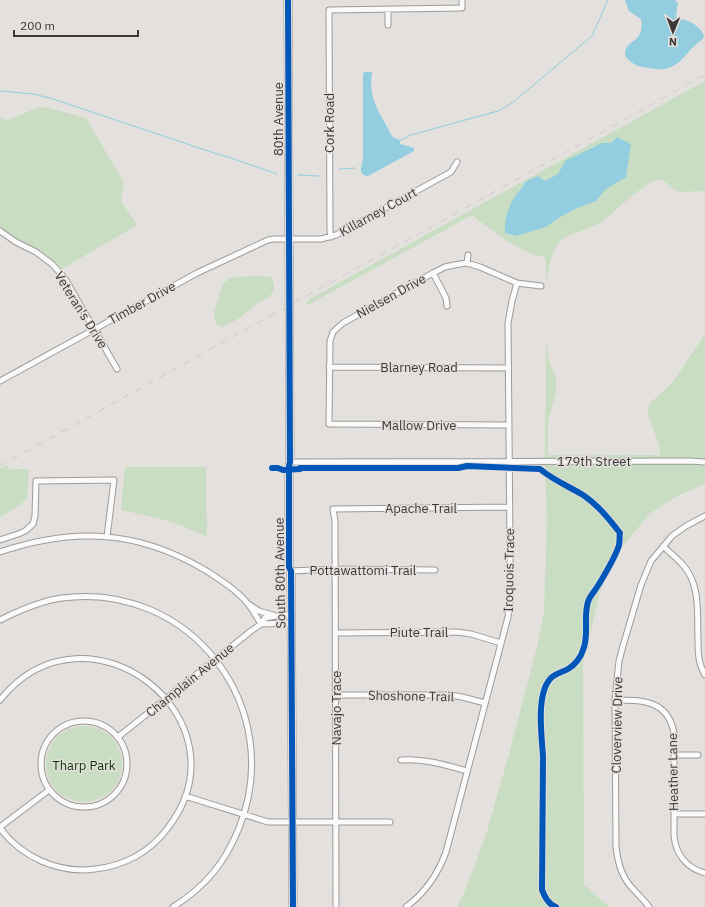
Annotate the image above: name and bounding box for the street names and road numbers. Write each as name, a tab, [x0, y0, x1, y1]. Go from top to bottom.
street label: 80th Avenue	[270, 82, 287, 156]
street label: Cork Road	[321, 93, 338, 153]
street label: Killarney Court	[336, 184, 420, 240]
street label: Veteran's Drive	[51, 268, 111, 352]
street label: Nielsen Drive	[353, 270, 429, 322]
street label: Timber Drive	[105, 277, 179, 329]
street label: Blarney Road	[380, 359, 458, 376]
street label: Mallow Drive	[382, 417, 456, 434]
street label: 179th Street	[557, 453, 631, 470]
street label: Apache Trail	[385, 500, 458, 517]
street label: South 80th Avenue	[271, 517, 289, 629]
street label: Iroquois Trace	[500, 528, 518, 612]
street label: Pottawattomi Trail	[310, 562, 417, 579]
street label: Piute Trail	[390, 624, 449, 641]
street label: Champlain Avenue	[142, 639, 238, 721]
street label: Navajo Trace	[328, 671, 345, 745]
street label: Cloverview Drive	[608, 676, 626, 774]
street label: Shoshone Trail	[368, 687, 455, 705]
street label: Heather Lane	[664, 733, 682, 811]

